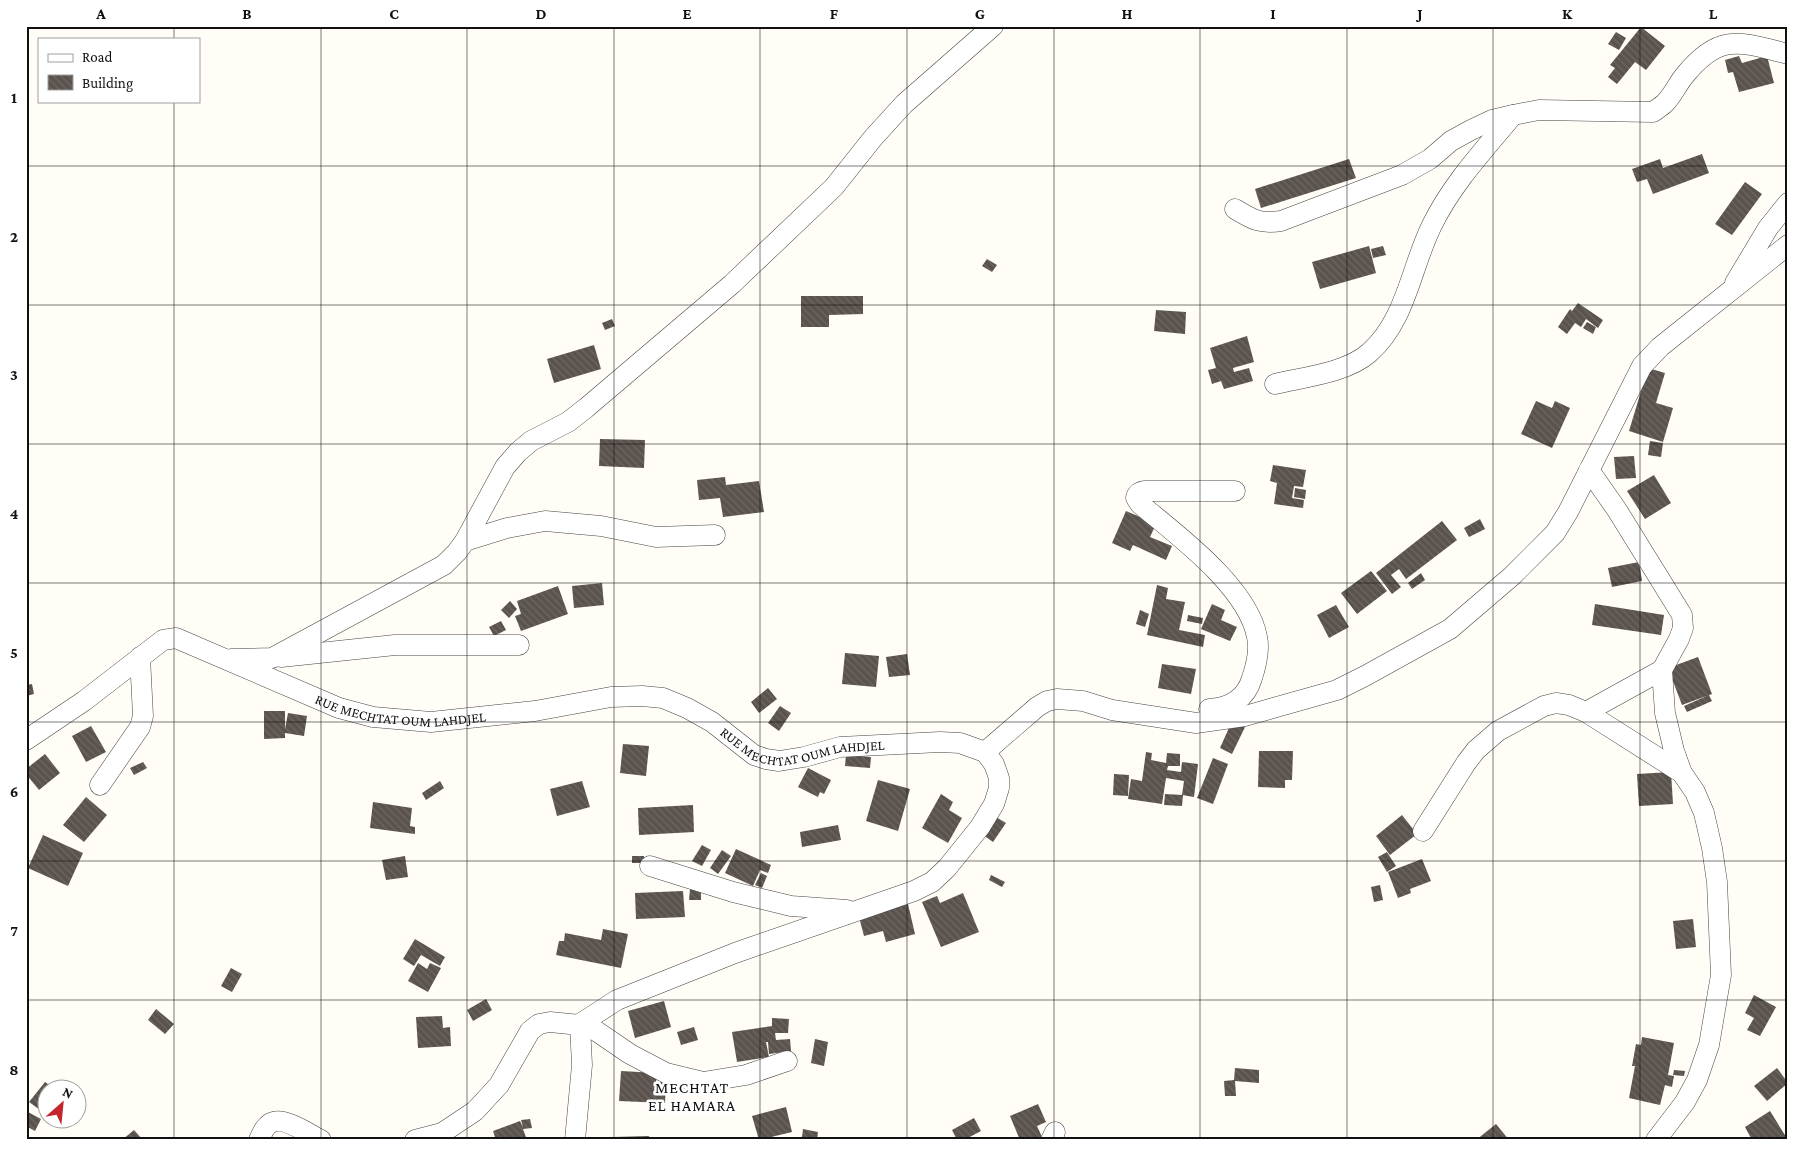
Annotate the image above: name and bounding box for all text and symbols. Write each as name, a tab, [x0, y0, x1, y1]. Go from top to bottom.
text: A	[95, 5, 106, 22]
text: B	[242, 5, 252, 22]
text: C	[389, 5, 399, 22]
text: D	[535, 5, 547, 22]
text: E	[682, 5, 692, 22]
text: F	[830, 5, 839, 22]
text: G	[975, 5, 985, 22]
text: H	[1122, 5, 1133, 22]
text: I	[1270, 5, 1276, 22]
text: J	[1415, 5, 1423, 22]
text: K	[1562, 5, 1573, 22]
text: L	[1709, 5, 1718, 22]
legend	[38, 38, 200, 102]
text: Road	[82, 49, 113, 65]
text: Building	[82, 75, 133, 92]
text: 1	[11, 89, 17, 106]
text: 2	[10, 228, 18, 245]
text: 3	[10, 366, 18, 383]
text: 4	[10, 505, 19, 522]
text: 5	[10, 644, 18, 661]
street label: RUE MECHTAT OUM LAHDJEL	[313, 691, 487, 730]
street label: RUE MECHTAT OUM LAHDJEL	[717, 724, 885, 769]
text: 6	[10, 783, 18, 800]
text: 7	[10, 922, 18, 939]
text: 8	[9, 1061, 19, 1078]
north arrow	[38, 1078, 88, 1128]
district label: MECHTAT EL HAMARA	[648, 1079, 736, 1114]
text: N	[60, 1083, 76, 1102]

